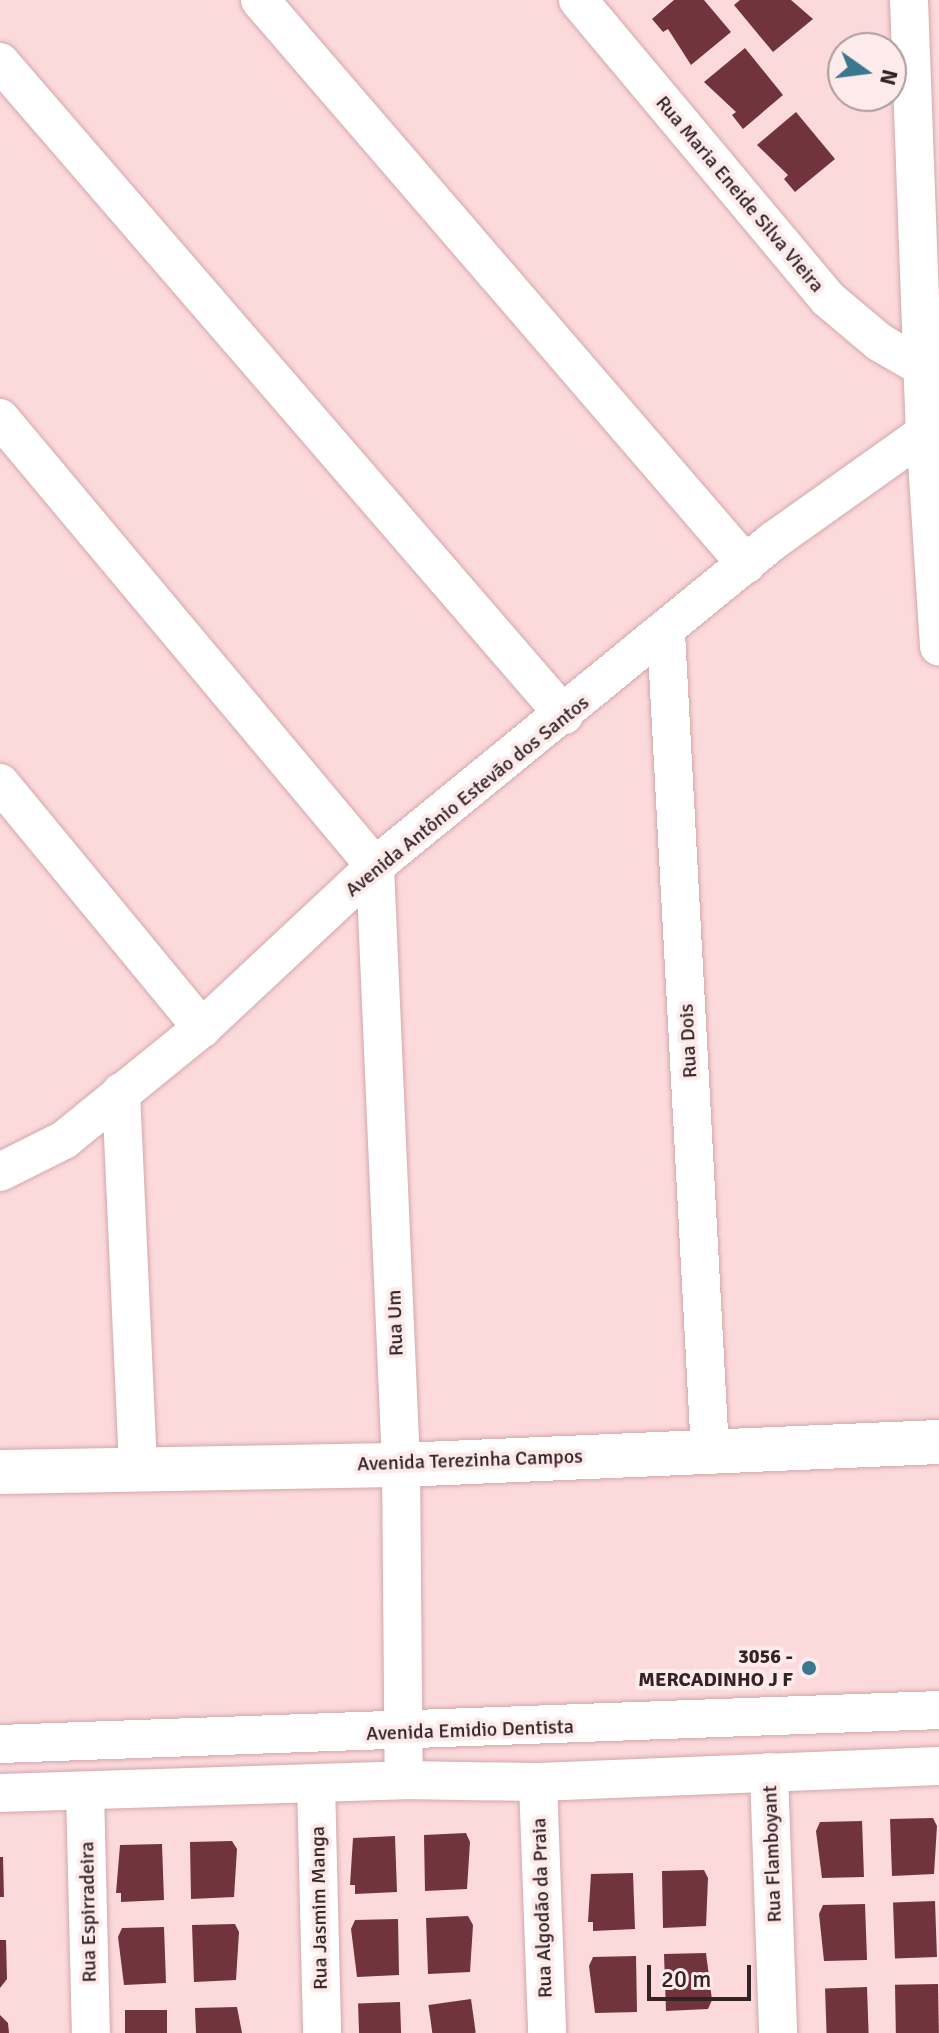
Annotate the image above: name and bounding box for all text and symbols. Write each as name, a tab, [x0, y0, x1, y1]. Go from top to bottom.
north arrow	[827, 32, 907, 112]
text: N	[874, 67, 904, 88]
street label: Rua Maria Eneide Silva Vieira	[651, 91, 829, 297]
street label: Avenida Antônio Estevão dos Santos	[340, 690, 594, 902]
street label: Rua Dois	[674, 1003, 702, 1079]
street label: Rua Um	[382, 1289, 408, 1357]
street label: Avenida Terezinha Campos	[357, 1444, 583, 1476]
place label: 3056 - MERCADINHO J F	[638, 1644, 793, 1691]
marker: 3056 - MERCADINHO J F	[800, 1659, 818, 1677]
street label: Avenida Emidio Dentista	[366, 1714, 574, 1746]
street label: Rua Flamboyant	[758, 1785, 786, 1923]
street label: Rua Algodão da Praia	[527, 1817, 557, 1999]
street label: Rua Jasmim Manga	[306, 1826, 332, 1990]
street label: Rua Espirradeira	[75, 1841, 101, 1983]
scale bar	[651, 1949, 755, 1999]
text: 20 m	[661, 1964, 711, 1994]

